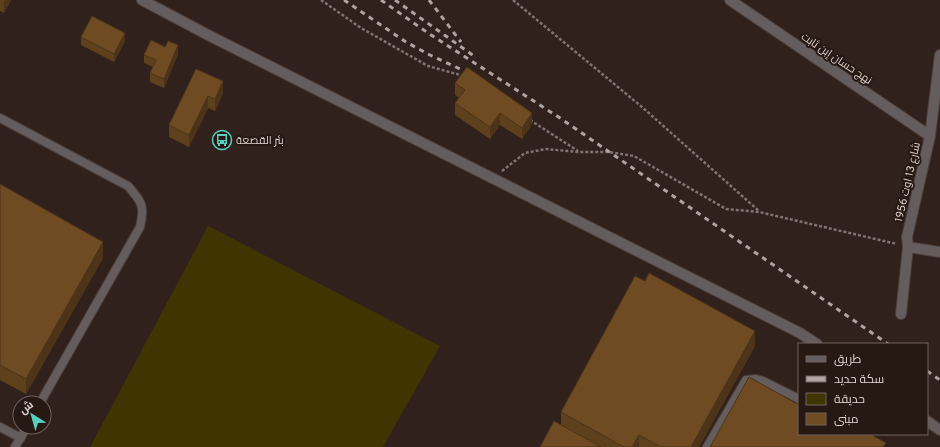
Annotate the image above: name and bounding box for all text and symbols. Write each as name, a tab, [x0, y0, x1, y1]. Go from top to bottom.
street label: نهج حسان إبن ثابت	[798, 30, 875, 88]
bus stop icon: بئر القصعة	[211, 129, 233, 151]
place label: بئر القصعة	[236, 134, 284, 148]
street label: شارع 13 اوت 1956	[892, 141, 924, 224]
legend	[798, 343, 928, 435]
text: طريق	[834, 352, 862, 368]
text: سكة حديد	[834, 372, 884, 388]
text: حديقة	[834, 392, 865, 408]
north arrow	[12, 395, 52, 435]
text: ش	[17, 398, 36, 418]
text: مبنى	[834, 412, 859, 428]

